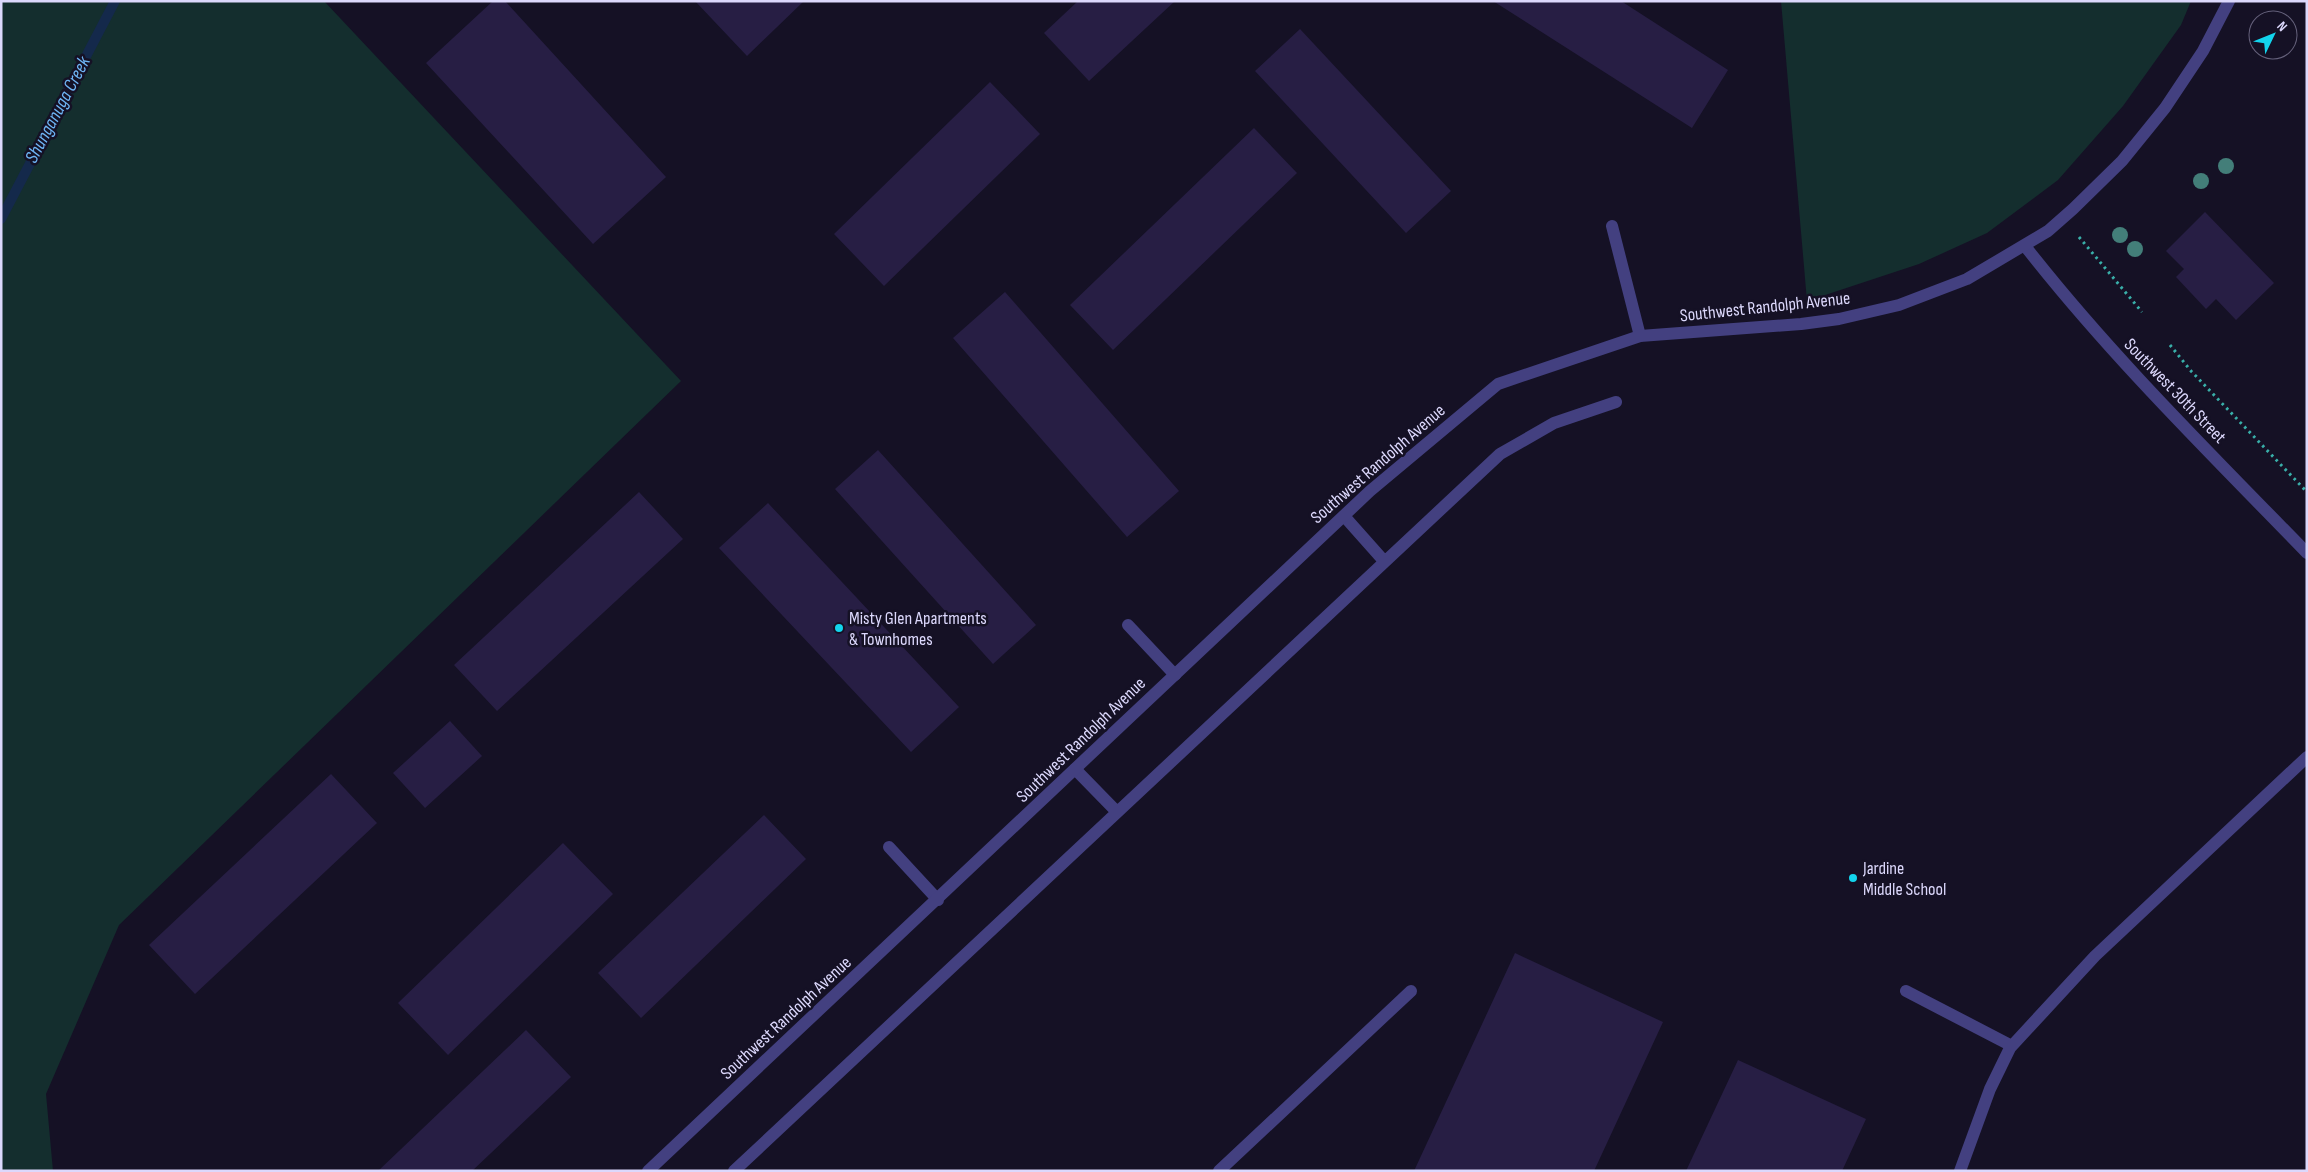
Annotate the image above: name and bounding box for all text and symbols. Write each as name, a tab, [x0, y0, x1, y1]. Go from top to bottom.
north arrow	[2248, 10, 2298, 60]
text: N	[2273, 18, 2291, 35]
water label: Shunganuga Creek	[20, 52, 96, 167]
street label: Southwest Randolph Avenue	[1679, 288, 1851, 326]
street label: Southwest 30th Street	[2120, 334, 2231, 448]
street label: Southwest Randolph Avenue	[1307, 400, 1449, 528]
place label: Misty Glen Apartments & Townhomes	[849, 608, 987, 650]
marker: Misty Glen Apartments & Townhomes	[833, 622, 845, 634]
street label: Southwest Randolph Avenue	[1012, 673, 1150, 807]
place label: Jardine Middle School	[1862, 858, 1946, 900]
marker: Jardine Middle School	[1847, 872, 1859, 884]
street label: Southwest Randolph Avenue	[716, 952, 856, 1084]

